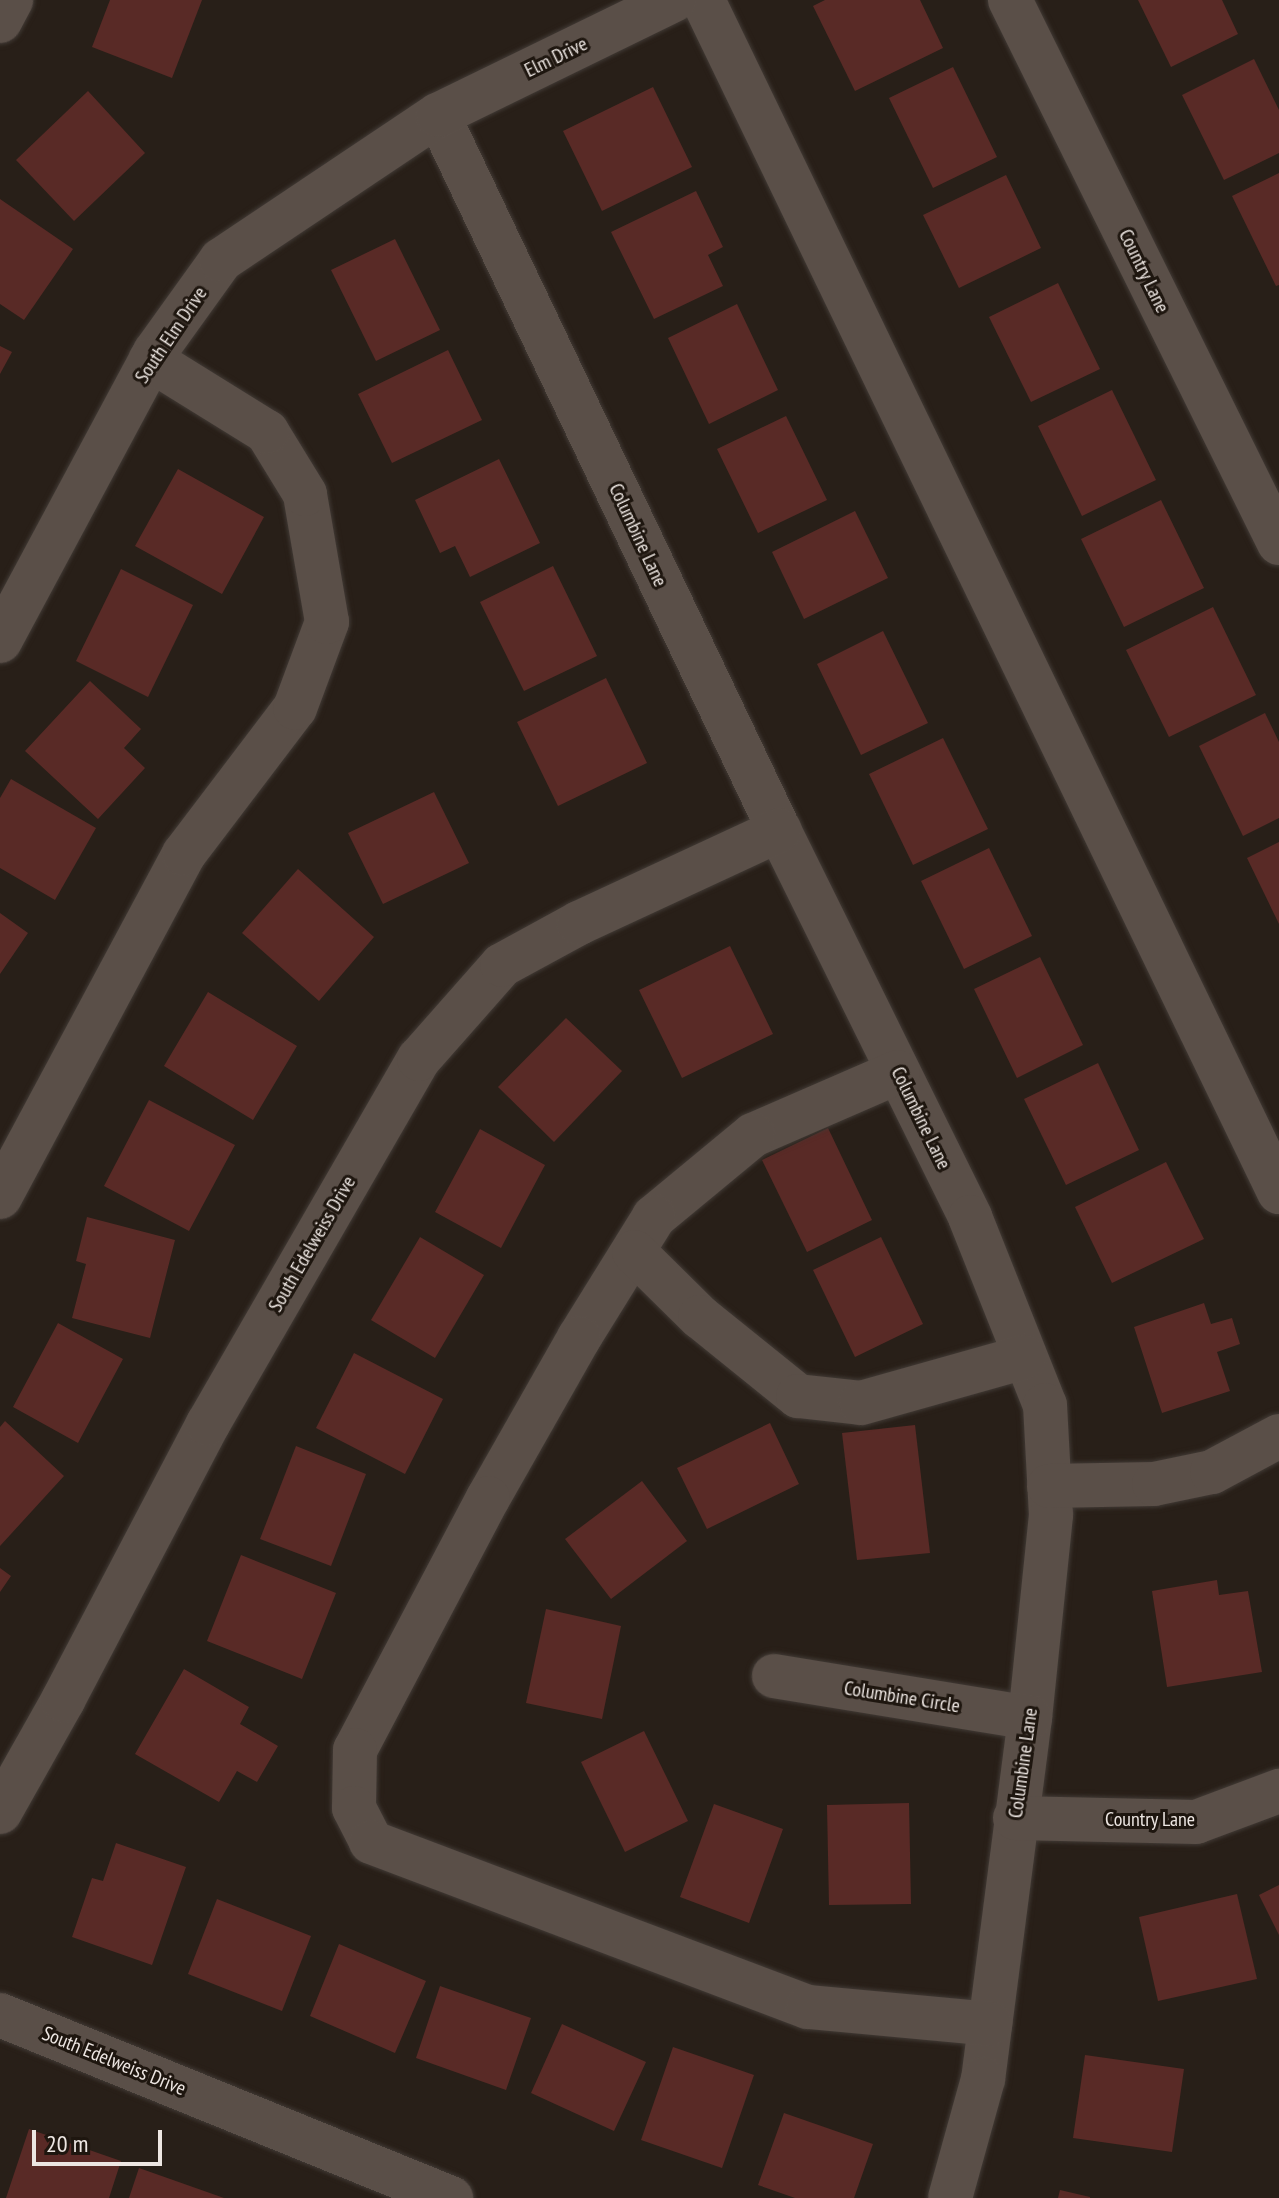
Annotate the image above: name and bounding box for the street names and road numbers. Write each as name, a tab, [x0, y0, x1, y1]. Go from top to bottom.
street label: Elm Drive	[521, 32, 591, 82]
street label: Country Lane	[1113, 225, 1175, 317]
street label: South Elm Drive	[130, 282, 212, 388]
street label: Columbine Lane	[604, 480, 672, 590]
street label: Columbine Lane	[886, 1063, 956, 1173]
street label: South Edelweiss Drive	[263, 1172, 361, 1316]
street label: Columbine Circle	[842, 1676, 962, 1718]
street label: Columbine Lane	[1003, 1706, 1043, 1820]
street label: Country Lane	[1105, 1807, 1195, 1831]
street label: South Edelweiss Drive	[39, 2021, 189, 2101]

